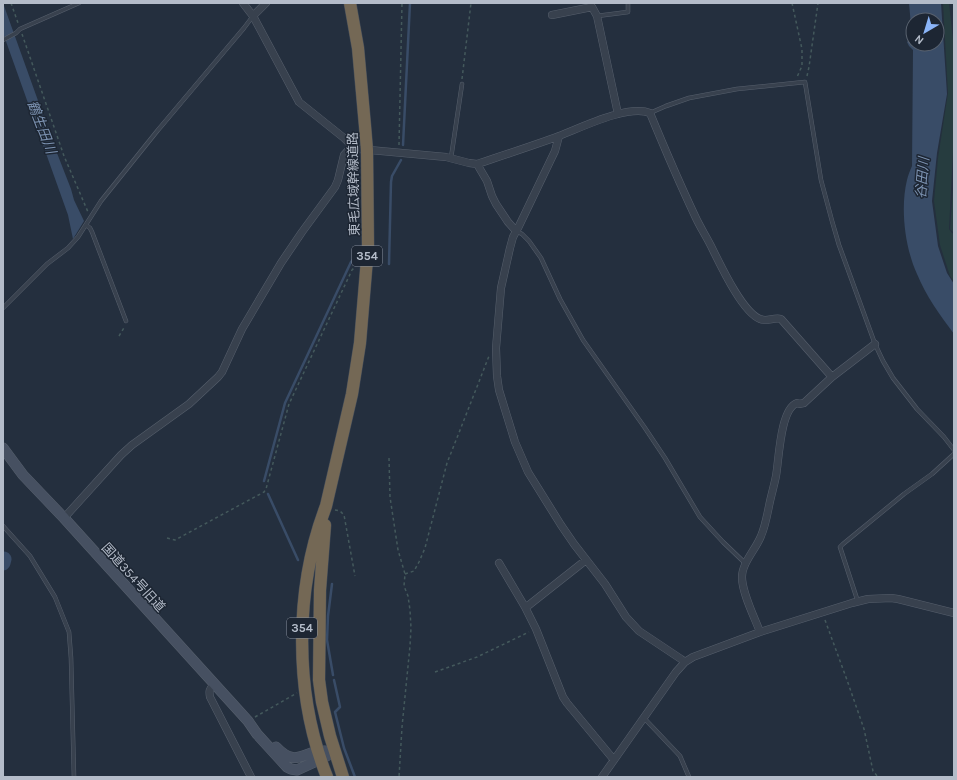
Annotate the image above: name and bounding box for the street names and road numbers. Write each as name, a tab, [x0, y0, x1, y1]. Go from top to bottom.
street label: 東毛広域幹線道路	[345, 132, 362, 236]
road number: 354	[352, 246, 382, 266]
street label: 国道354号旧道	[99, 540, 168, 615]
road number: 354	[287, 618, 317, 638]

